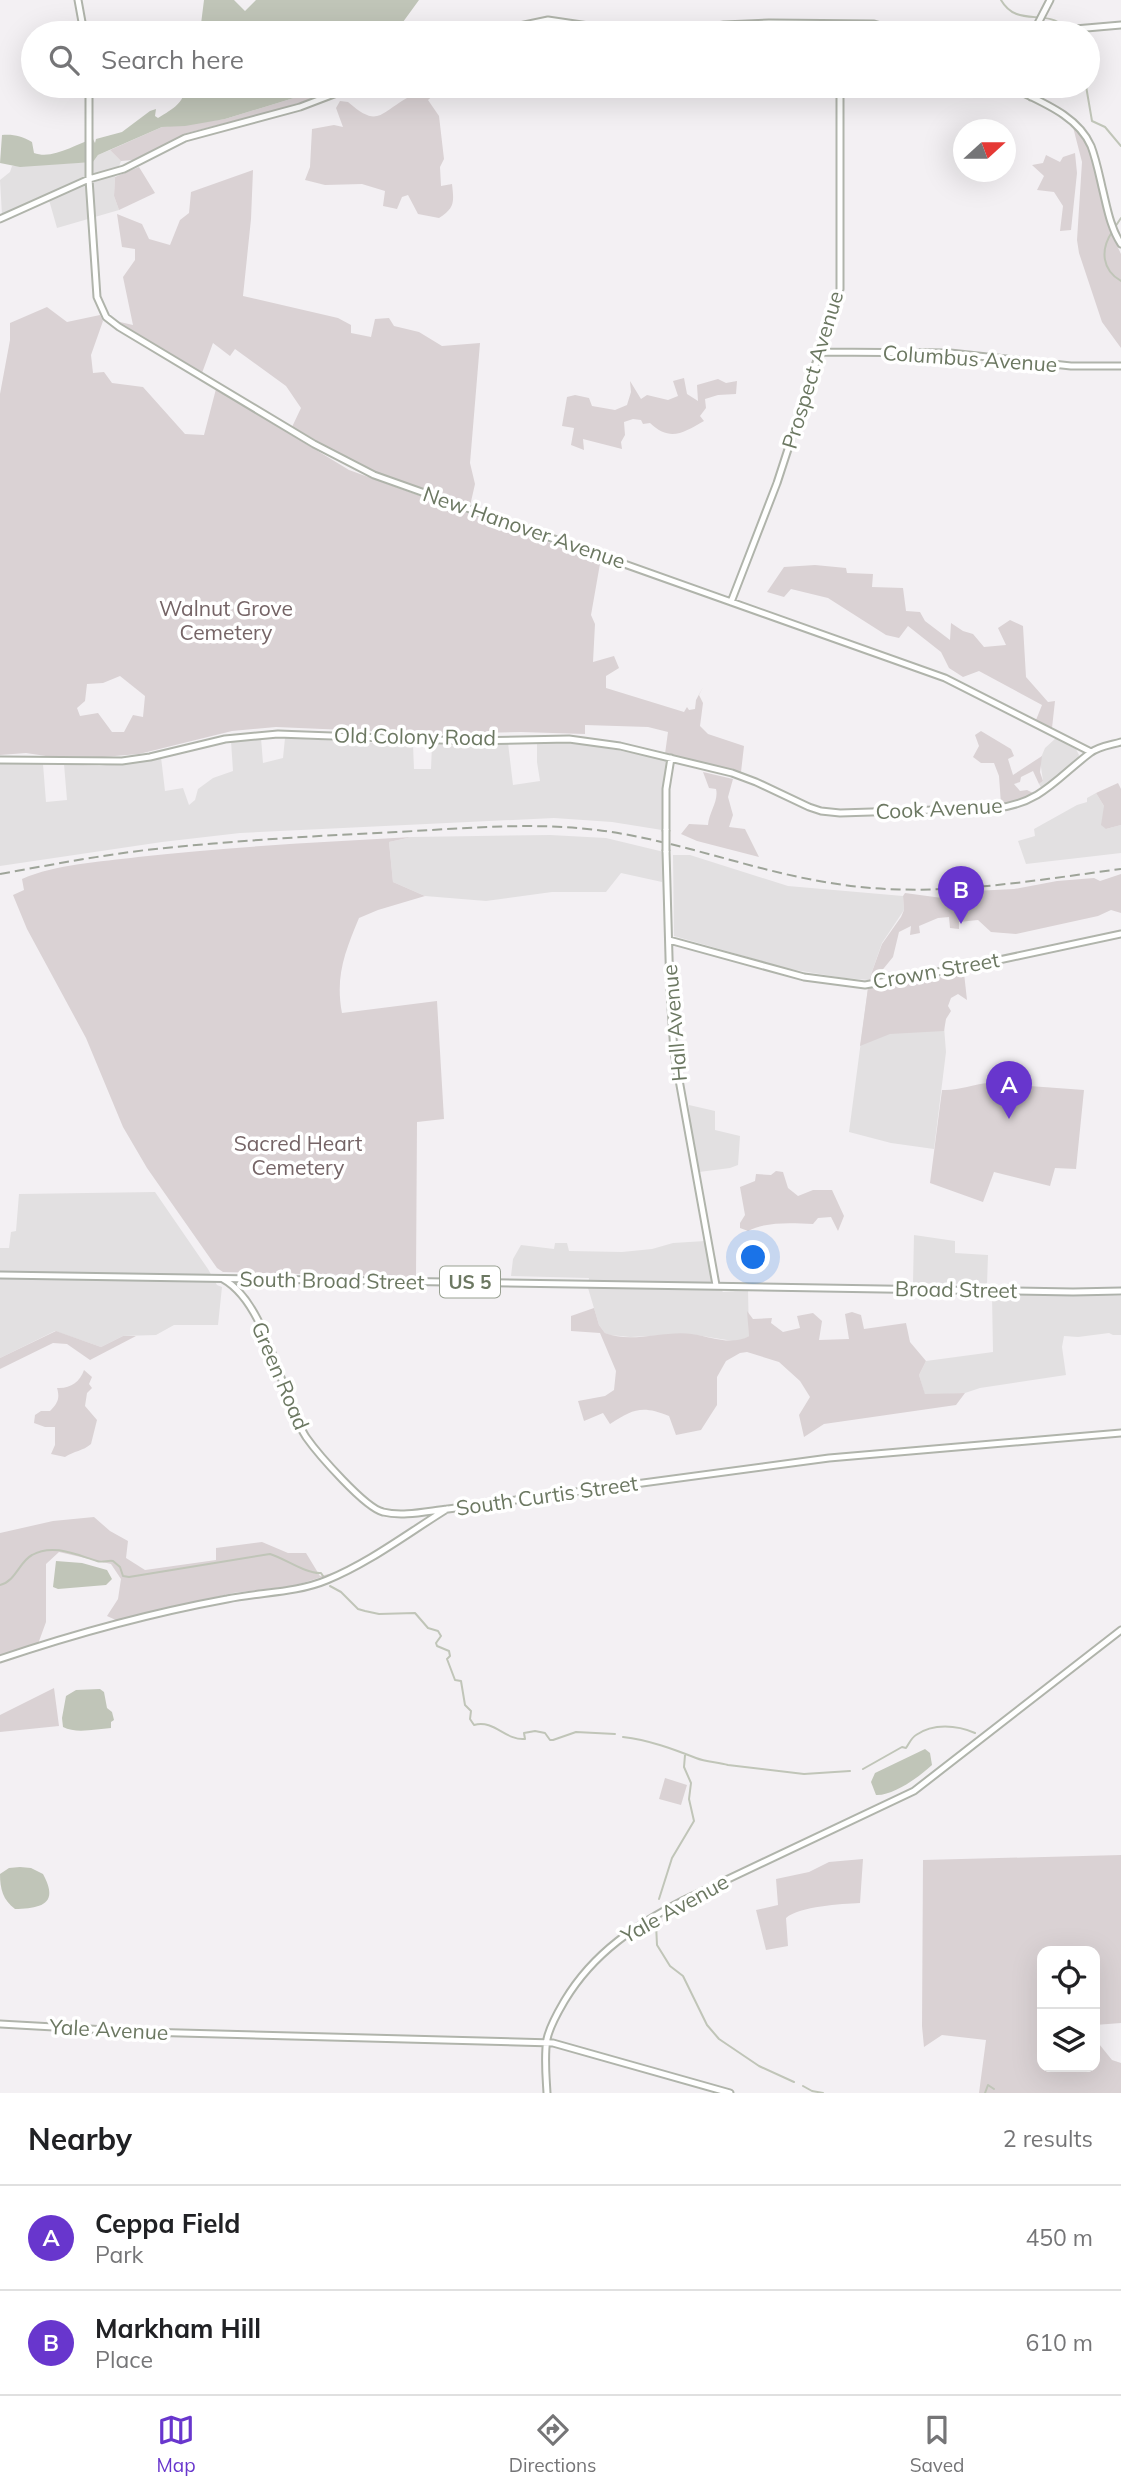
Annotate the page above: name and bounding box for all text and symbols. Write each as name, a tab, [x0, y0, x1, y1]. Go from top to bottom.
search box	[21, 21, 1100, 98]
icon: search	[45, 41, 83, 79]
text: Search here	[101, 43, 244, 76]
north arrow	[953, 119, 1016, 182]
street label: Prospect Avenue	[776, 288, 848, 452]
street label: Columbus Avenue	[882, 339, 1058, 377]
street label: New Hanover Avenue	[420, 480, 629, 574]
park label: Walnut Grove Cemetery	[159, 595, 293, 645]
street label: Old Colony Road	[334, 722, 496, 750]
street label: Cook Avenue	[875, 792, 1003, 824]
pin: B	[938, 866, 984, 924]
street label: Crown Street	[871, 946, 1001, 994]
street label: Hall Avenue	[656, 964, 692, 1083]
pin: A	[986, 1061, 1032, 1119]
park label: Sacred Heart Cemetery	[234, 1130, 362, 1180]
your location	[736, 1240, 770, 1274]
street label: South Broad Street	[239, 1265, 425, 1295]
road number: US 5	[440, 1266, 500, 1298]
street label: Broad Street	[895, 1275, 1017, 1303]
street label: Green Road	[246, 1318, 315, 1434]
street label: South Curtis Street	[454, 1469, 639, 1521]
street label: Yale Avenue	[615, 1868, 733, 1949]
map controls	[1037, 1946, 1100, 2072]
button: locate	[1037, 1946, 1100, 2009]
button: layers	[1037, 2009, 1100, 2072]
street label: Yale Avenue	[48, 2013, 169, 2045]
text: Nearby	[28, 2120, 132, 2158]
text: 2 results	[1003, 2124, 1093, 2153]
text: Ceppa Field	[95, 2207, 240, 2240]
text: A	[42, 2223, 60, 2252]
text: 450 m	[1025, 2223, 1093, 2252]
text: Park	[95, 2240, 143, 2269]
text: Markham Hill	[95, 2312, 261, 2345]
text: B	[43, 2328, 59, 2357]
text: 610 m	[1025, 2328, 1093, 2357]
text: Place	[95, 2345, 153, 2374]
tab: Map	[157, 2411, 196, 2477]
tab: Directions	[509, 2411, 597, 2477]
tab: Saved	[910, 2411, 964, 2477]

